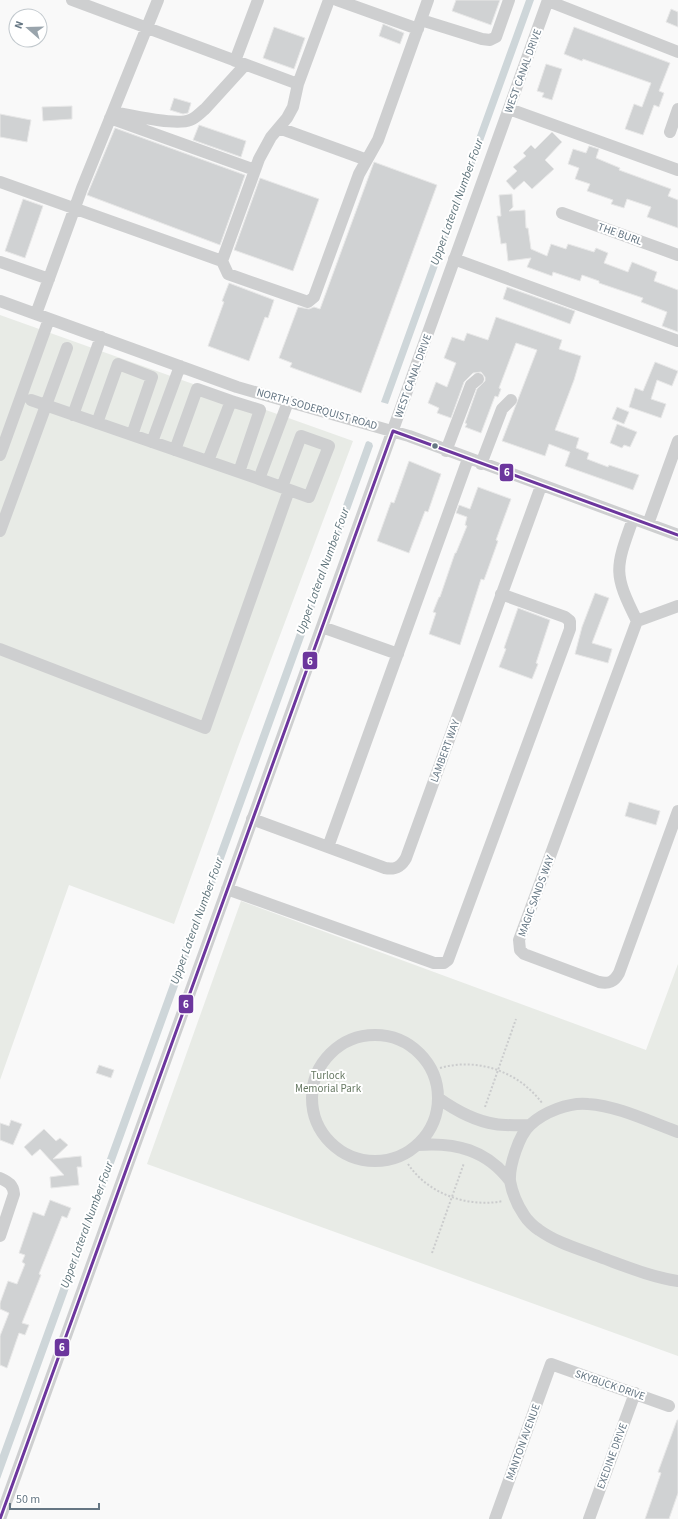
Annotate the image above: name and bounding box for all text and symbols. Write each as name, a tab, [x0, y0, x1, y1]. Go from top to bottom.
north arrow	[8, 8, 48, 48]
text: N	[11, 19, 27, 31]
street label: WEST CANAL DRIVE	[501, 27, 545, 115]
water label: Upper Lateral Number Four	[426, 135, 488, 268]
street label: THE BURL	[596, 219, 645, 249]
street label: WEST CANAL DRIVE	[391, 332, 435, 420]
street label: NORTH SODERQUIST ROAD	[255, 385, 379, 434]
unlabelled marker	[430, 441, 440, 451]
line badge: 6	[499, 463, 514, 482]
text: 6	[504, 465, 510, 480]
water label: Upper Lateral Number Four	[292, 504, 354, 637]
line badge: 6	[302, 651, 318, 670]
text: 6	[307, 654, 313, 669]
street label: LAMBERT WAY	[427, 717, 464, 784]
street label: MAGIC SANDS WAY	[514, 853, 558, 939]
water label: Upper Lateral Number Four	[166, 854, 228, 987]
line badge: 6	[178, 994, 194, 1014]
text: 6	[183, 997, 189, 1012]
park label: Turlock Memorial Park	[295, 1068, 362, 1096]
water label: Upper Lateral Number Four	[56, 1158, 118, 1291]
line badge: 6	[54, 1338, 70, 1357]
text: 6	[59, 1340, 65, 1355]
street label: SKYBUCK DRIVE	[573, 1366, 647, 1404]
street label: MANTON AVENUE	[502, 1401, 544, 1482]
street label: EXEDINE DRIVE	[593, 1421, 631, 1491]
scale bar	[10, 1485, 99, 1511]
text: 50 m	[16, 1491, 40, 1508]

